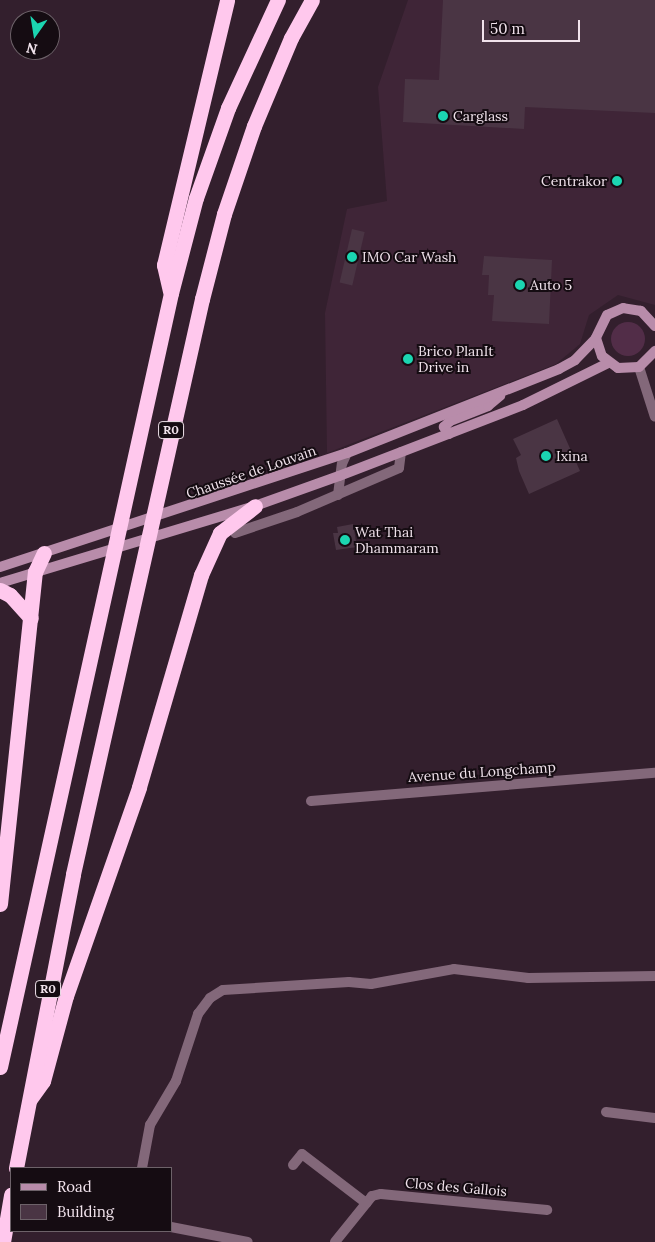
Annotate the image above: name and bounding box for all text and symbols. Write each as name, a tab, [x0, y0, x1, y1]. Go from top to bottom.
north arrow	[10, 10, 60, 60]
scale bar	[485, 10, 582, 42]
text: 50 m	[490, 19, 525, 38]
text: N	[25, 39, 39, 59]
place label: Carglass	[453, 108, 508, 124]
marker: Carglass	[437, 110, 449, 122]
place label: Centrakor	[541, 173, 607, 189]
marker: Centrakor	[611, 175, 623, 187]
place label: IMO Car Wash	[362, 249, 456, 265]
marker: IMO Car Wash	[346, 251, 358, 263]
place label: Auto 5	[530, 277, 572, 293]
marker: Auto 5	[514, 279, 526, 291]
place label: Brico PlanIt Drive in	[418, 343, 494, 376]
marker: Brico PlanIt Drive in	[402, 353, 414, 365]
road number: R0	[157, 420, 185, 440]
street label: Chaussée de Louvain	[184, 442, 318, 502]
place label: Ixina	[556, 448, 588, 464]
marker: Ixina	[540, 450, 552, 462]
place label: Wat Thai Dhammaram	[355, 524, 439, 556]
marker: Wat Thai Dhammaram	[339, 534, 351, 546]
street label: Avenue du Longchamp	[408, 758, 556, 786]
road number: R0	[34, 980, 62, 999]
legend	[10, 1167, 172, 1232]
street label: Clos des Gallois	[404, 1174, 508, 1200]
text: Road	[57, 1177, 92, 1196]
text: Building	[57, 1202, 114, 1221]

